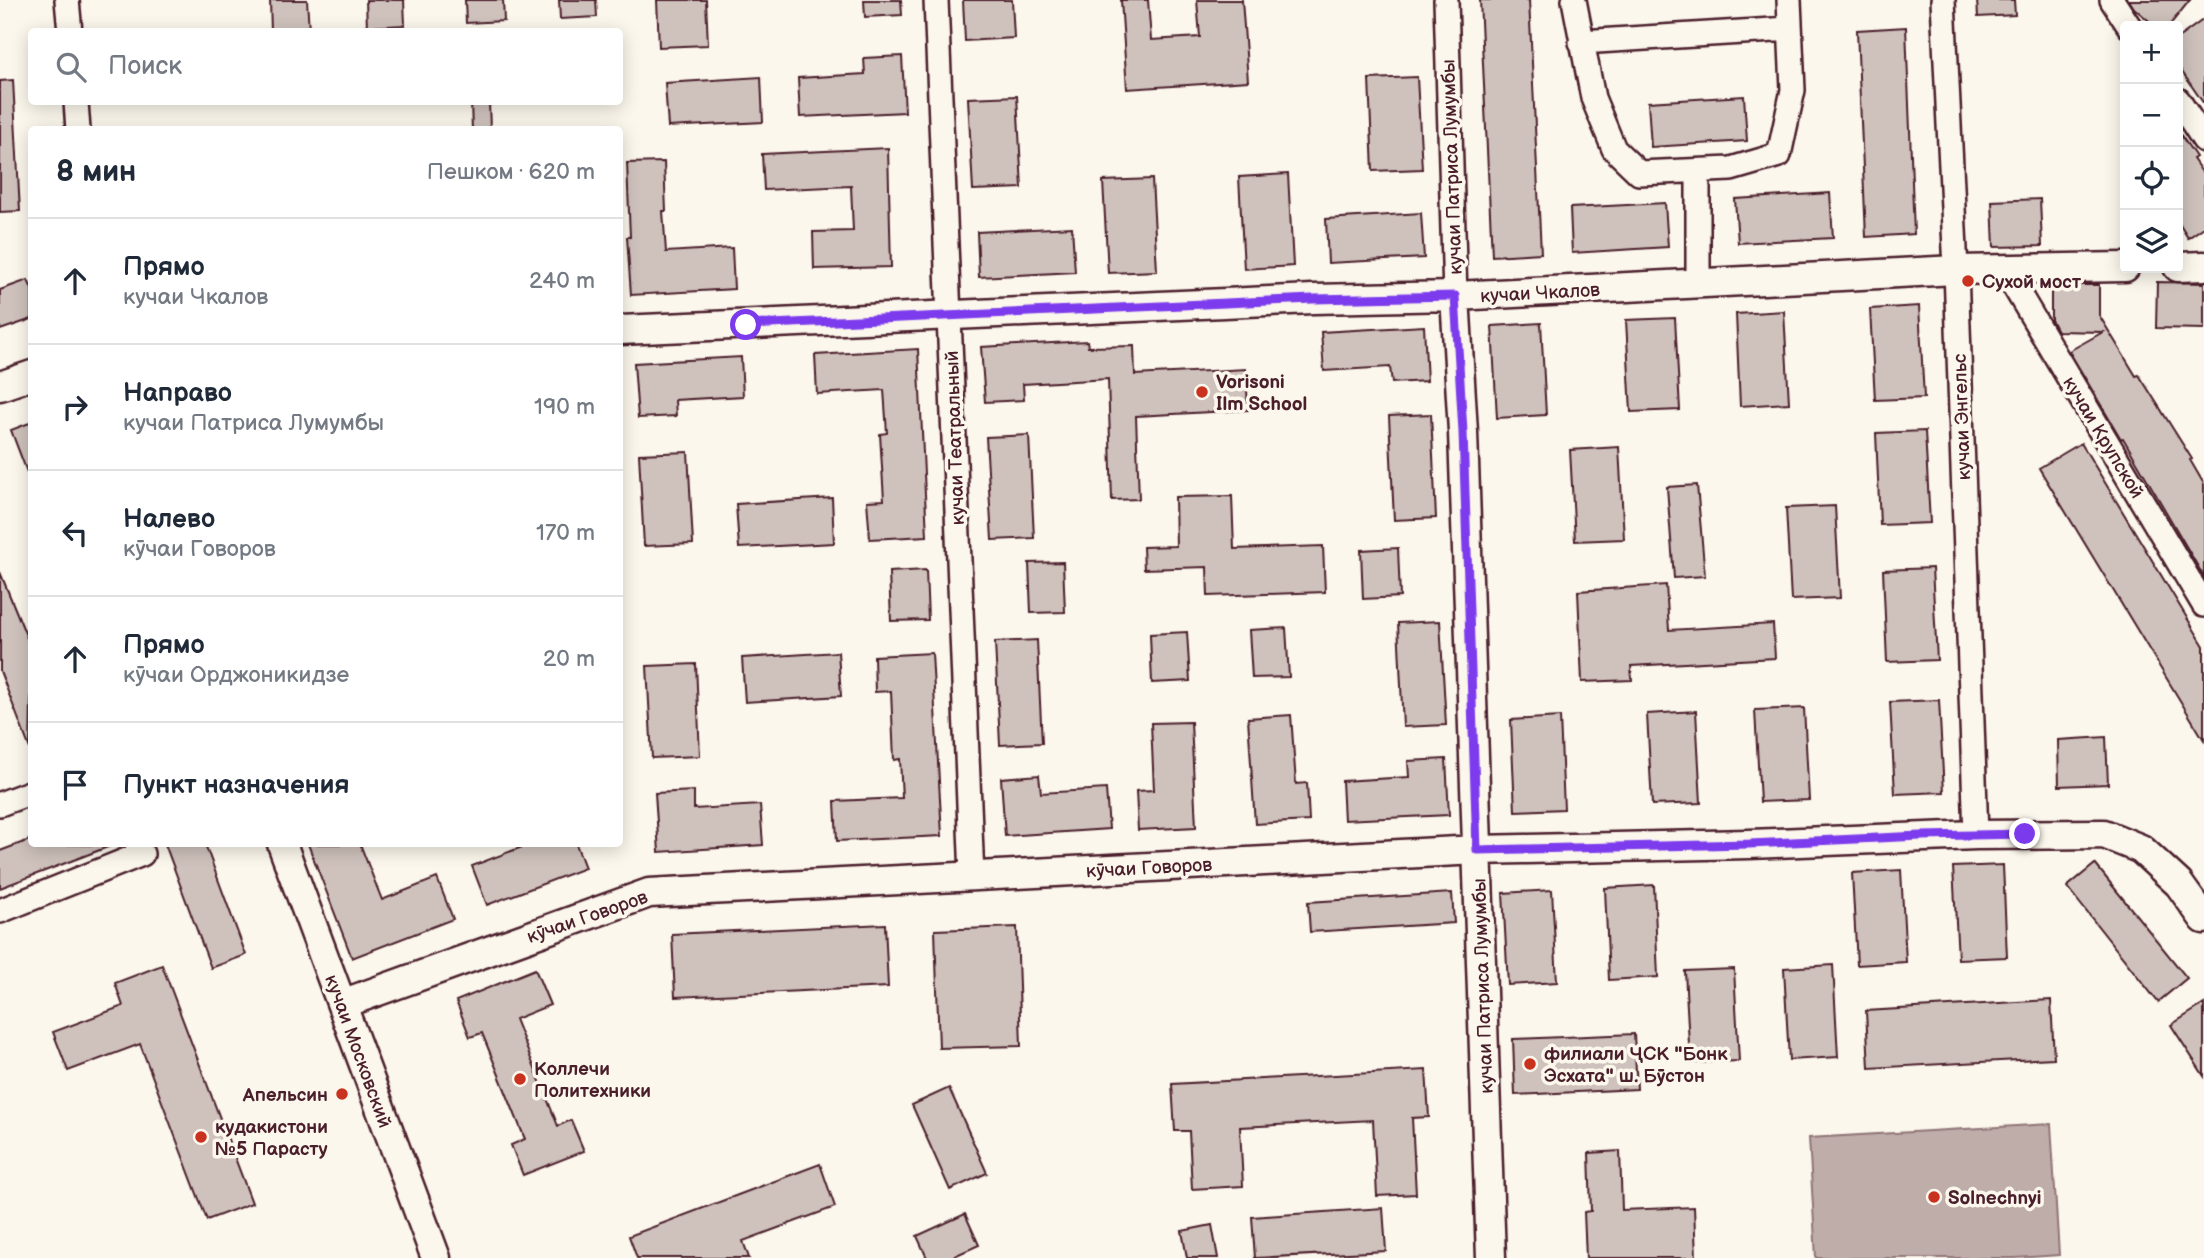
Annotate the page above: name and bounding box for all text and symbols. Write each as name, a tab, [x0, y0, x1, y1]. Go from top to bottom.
map controls	[2120, 21, 2183, 273]
button: +	[2120, 21, 2183, 84]
search box	[28, 28, 623, 105]
icon: search	[52, 48, 90, 86]
text: Поиск	[108, 51, 182, 82]
street label: кучаи Патриса Лумумбы	[1437, 59, 1468, 275]
button: −	[2120, 84, 2183, 147]
button: locate	[2120, 147, 2183, 210]
text: 8 мин	[56, 154, 136, 190]
text: Пешком · 620 m	[427, 158, 595, 186]
button: layers	[2120, 210, 2183, 273]
text: Прямо	[123, 252, 205, 283]
icon: ahead	[56, 262, 94, 300]
text: 240 m	[529, 267, 595, 295]
place label: Сухой мост	[1982, 271, 2081, 294]
marker: Сухой мост	[1960, 273, 1976, 289]
street label: кучаи Чкалов	[1480, 279, 1601, 308]
text: кучаи Чкалов	[123, 283, 268, 311]
route start	[730, 309, 761, 340]
street label: кучаи Театральный	[941, 350, 970, 526]
street label: кучаи Энгельс	[1949, 353, 1976, 481]
place label: Vorisoni Ilm School	[1216, 371, 1307, 416]
street label: кучаи Крупской	[2057, 373, 2148, 503]
text: Направо	[123, 378, 232, 409]
marker: Vorisoni Ilm School	[1194, 384, 1210, 400]
icon: right	[56, 388, 94, 426]
text: 190 m	[534, 393, 595, 421]
text: кучаи Патриса Лумумбы	[123, 409, 384, 437]
text: Налево	[123, 504, 215, 535]
icon: left	[56, 514, 94, 552]
text: 170 m	[536, 519, 595, 547]
text: кӯчаи Говоров	[123, 535, 276, 563]
text: Прямо	[123, 630, 205, 661]
icon: ahead	[56, 640, 94, 678]
text: 20 m	[543, 645, 595, 673]
text: кӯчаи Орджоникидзе	[123, 661, 349, 689]
icon: arrive	[56, 766, 94, 804]
text: Пункт назначения	[123, 770, 349, 801]
route end	[2009, 818, 2040, 849]
street label: кӯчаи Говоров	[1085, 854, 1213, 883]
street label: кучаи Патриса Лумумбы	[1468, 878, 1499, 1094]
street label: кӯчаи Говоров	[524, 886, 651, 949]
street label: кучаи Московский	[319, 972, 396, 1131]
place label: филиали ҶСК "Бонк Эсхата" ш. Бӯстон	[1544, 1043, 1728, 1088]
marker: филиали ҶСК "Бонк Эсхата" ш. Бӯстон	[1522, 1056, 1538, 1072]
place label: Коллечи Политехники	[534, 1058, 651, 1103]
marker: Коллечи Политехники	[512, 1071, 528, 1087]
place label: Апельсин	[242, 1084, 328, 1107]
marker: Апельсин	[334, 1086, 350, 1102]
place label: кудакистони №5 Парасту	[215, 1116, 328, 1161]
marker: кудакистони №5 Парасту	[193, 1129, 209, 1145]
place label: Solnechnyi	[1948, 1187, 2041, 1210]
marker: Solnechnyi	[1926, 1189, 1942, 1205]

